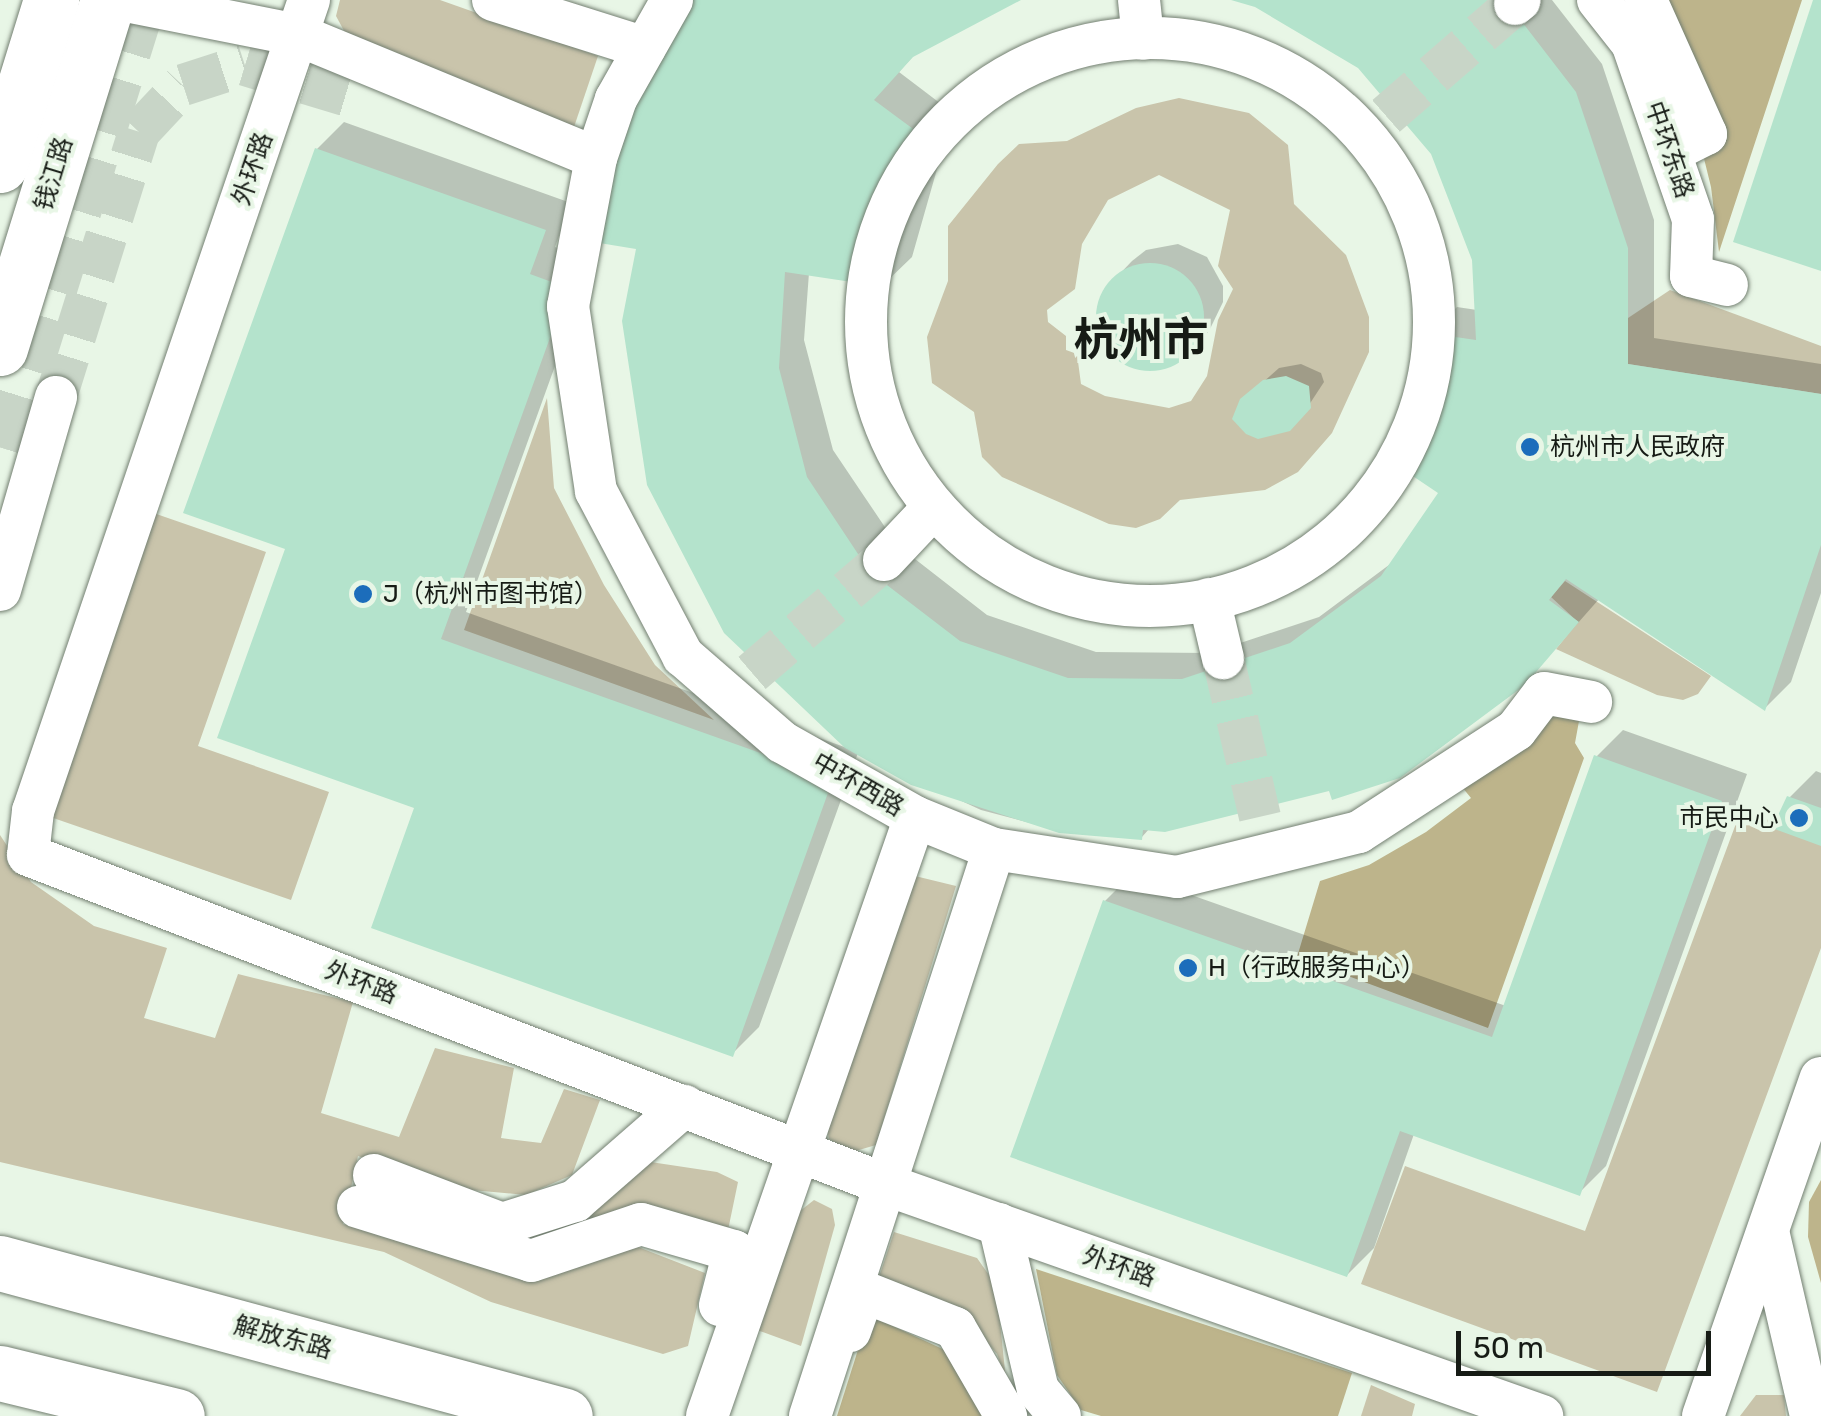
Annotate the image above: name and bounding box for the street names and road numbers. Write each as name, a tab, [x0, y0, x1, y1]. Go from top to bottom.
street label: 中环东路	[1639, 98, 1699, 202]
street label: 外环路	[227, 129, 279, 209]
street label: 钱江路	[29, 134, 79, 214]
street label: 中环西路	[807, 747, 909, 823]
street label: 外环路	[321, 956, 401, 1010]
street label: 外环路	[1079, 1241, 1159, 1293]
street label: 解放东路	[231, 1311, 335, 1365]

